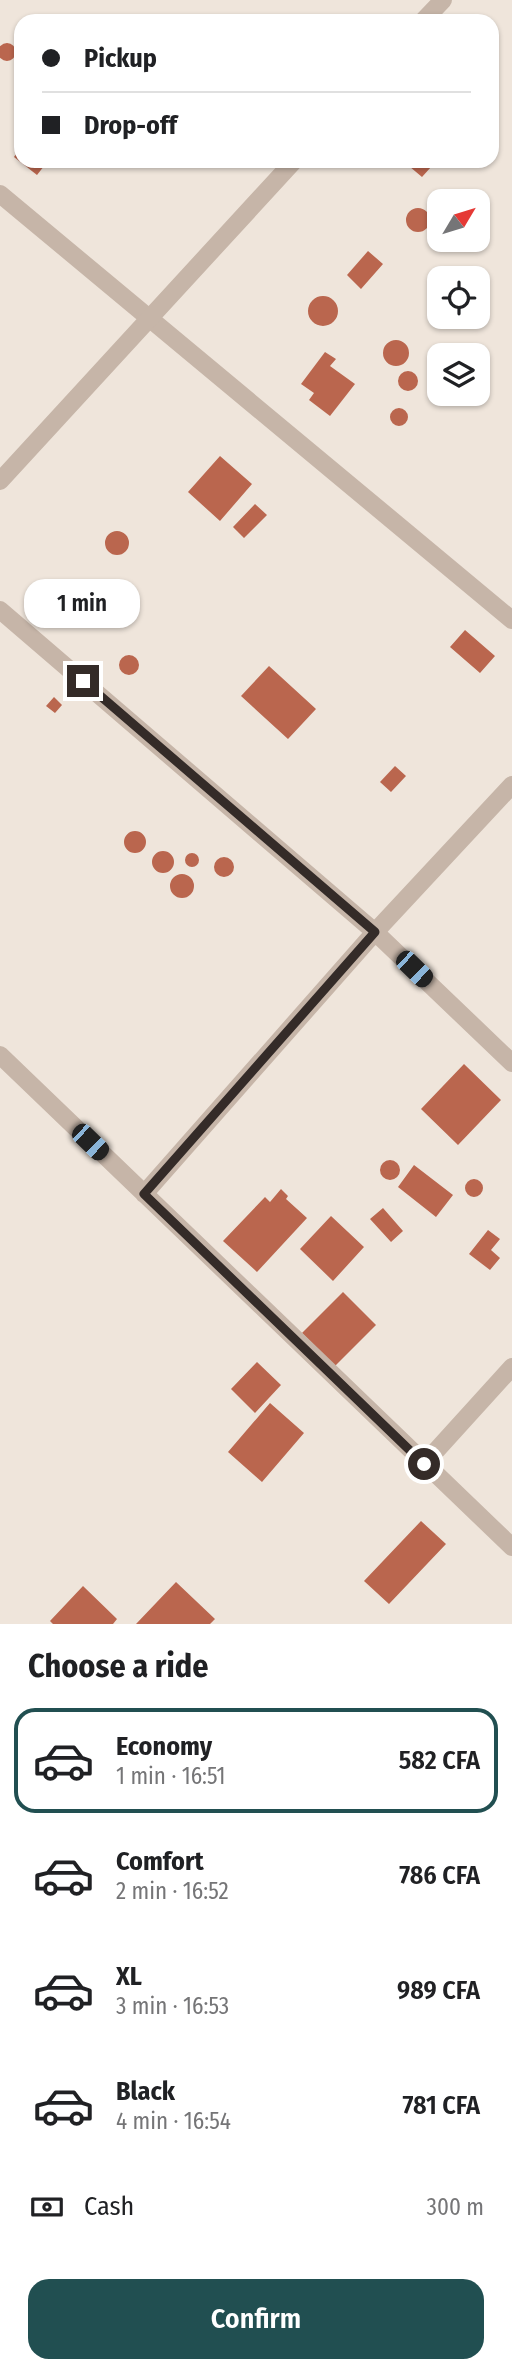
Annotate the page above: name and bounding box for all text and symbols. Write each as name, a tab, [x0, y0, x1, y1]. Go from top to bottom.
text: Pickup	[84, 43, 157, 74]
text: Drop-off	[84, 110, 177, 141]
north arrow	[427, 189, 490, 252]
map controls	[427, 189, 490, 406]
button: locate	[427, 266, 490, 329]
button: layers	[427, 343, 490, 406]
callout: 1 min	[25, 580, 141, 628]
text: 1 min	[57, 589, 107, 617]
route end	[67, 665, 99, 697]
car	[392, 947, 437, 991]
car	[68, 1120, 113, 1164]
route start	[408, 1448, 440, 1480]
text: Choose a ride	[28, 1647, 209, 1685]
icon: car	[32, 1729, 95, 1792]
text: Economy	[116, 1731, 212, 1762]
text: 582 CFA	[399, 1745, 480, 1776]
text: 1 min · 16:51	[116, 1762, 225, 1790]
icon: car	[32, 1844, 95, 1907]
text: Comfort	[116, 1846, 204, 1877]
text: 786 CFA	[399, 1860, 480, 1891]
text: 2 min · 16:52	[116, 1877, 229, 1905]
icon: car	[32, 1959, 95, 2022]
text: XL	[116, 1961, 142, 1992]
text: 989 CFA	[397, 1975, 480, 2006]
text: 3 min · 16:53	[116, 1992, 229, 2020]
icon: car	[32, 2074, 95, 2137]
text: Black	[116, 2076, 175, 2107]
text: 781 CFA	[402, 2090, 480, 2121]
text: 4 min · 16:54	[116, 2107, 231, 2135]
icon: cash	[28, 2188, 66, 2226]
text: Cash	[84, 2191, 134, 2222]
text: 300 m	[427, 2193, 484, 2221]
button: Confirm	[28, 2279, 484, 2359]

